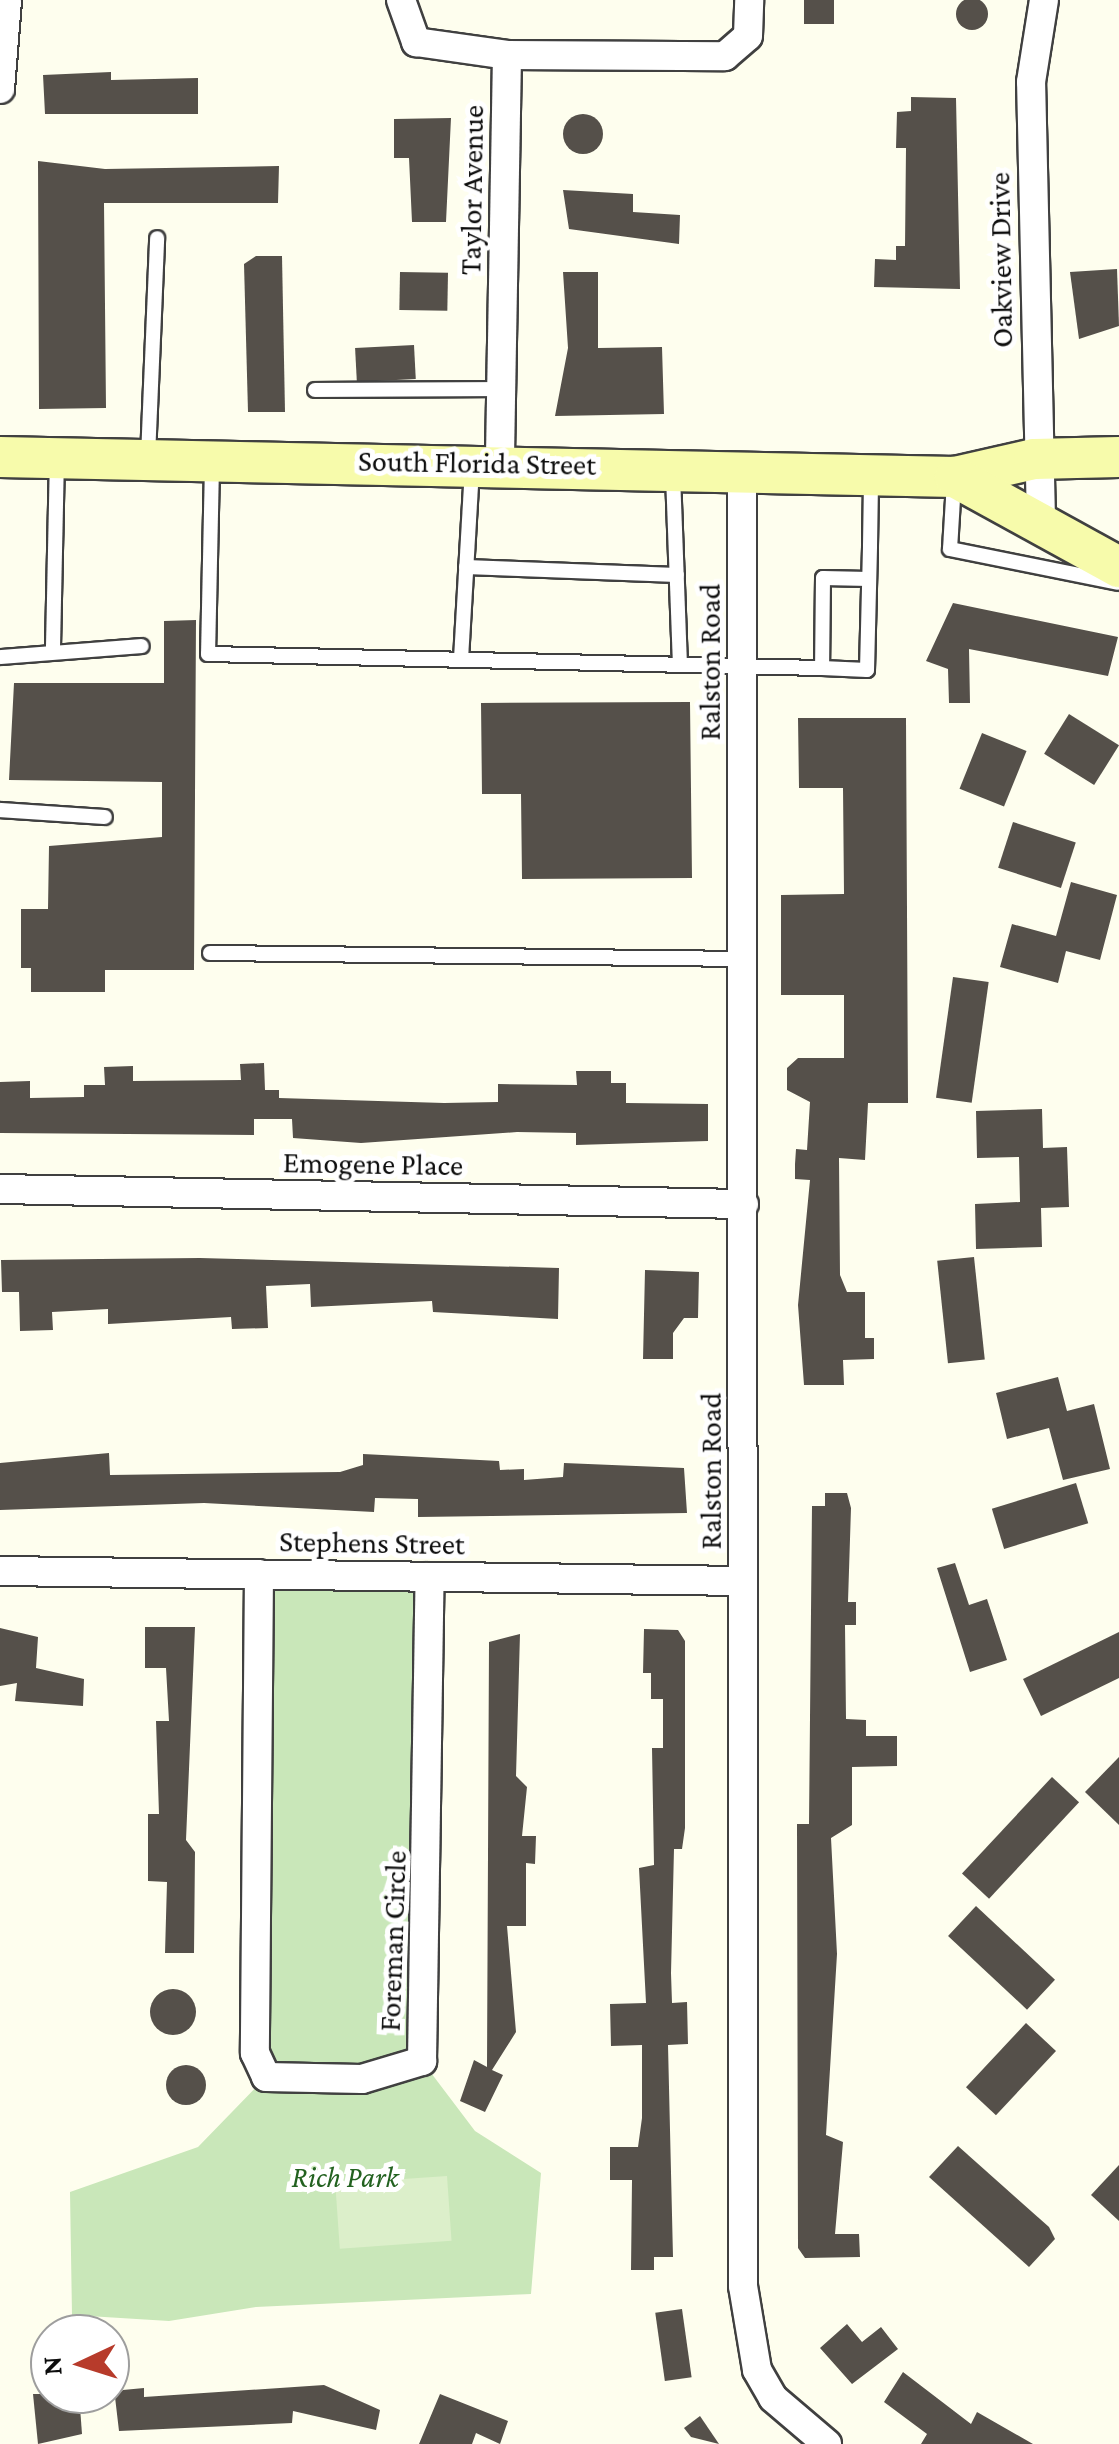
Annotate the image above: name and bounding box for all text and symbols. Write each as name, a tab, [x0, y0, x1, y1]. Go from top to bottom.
street label: Taylor Avenue	[453, 105, 491, 275]
street label: Oakview Drive	[981, 172, 1021, 348]
street label: South Florida Street	[358, 443, 596, 483]
street label: Ralston Road	[692, 583, 728, 741]
street label: Emogene Place	[283, 1144, 463, 1184]
street label: Ralston Road	[693, 1392, 729, 1550]
street label: Stephens Street	[279, 1523, 465, 1563]
street label: Foreman Circle	[372, 1850, 414, 2032]
park label: Rich Park	[292, 2159, 398, 2195]
north arrow	[30, 2314, 130, 2414]
text: N	[35, 2355, 68, 2377]

